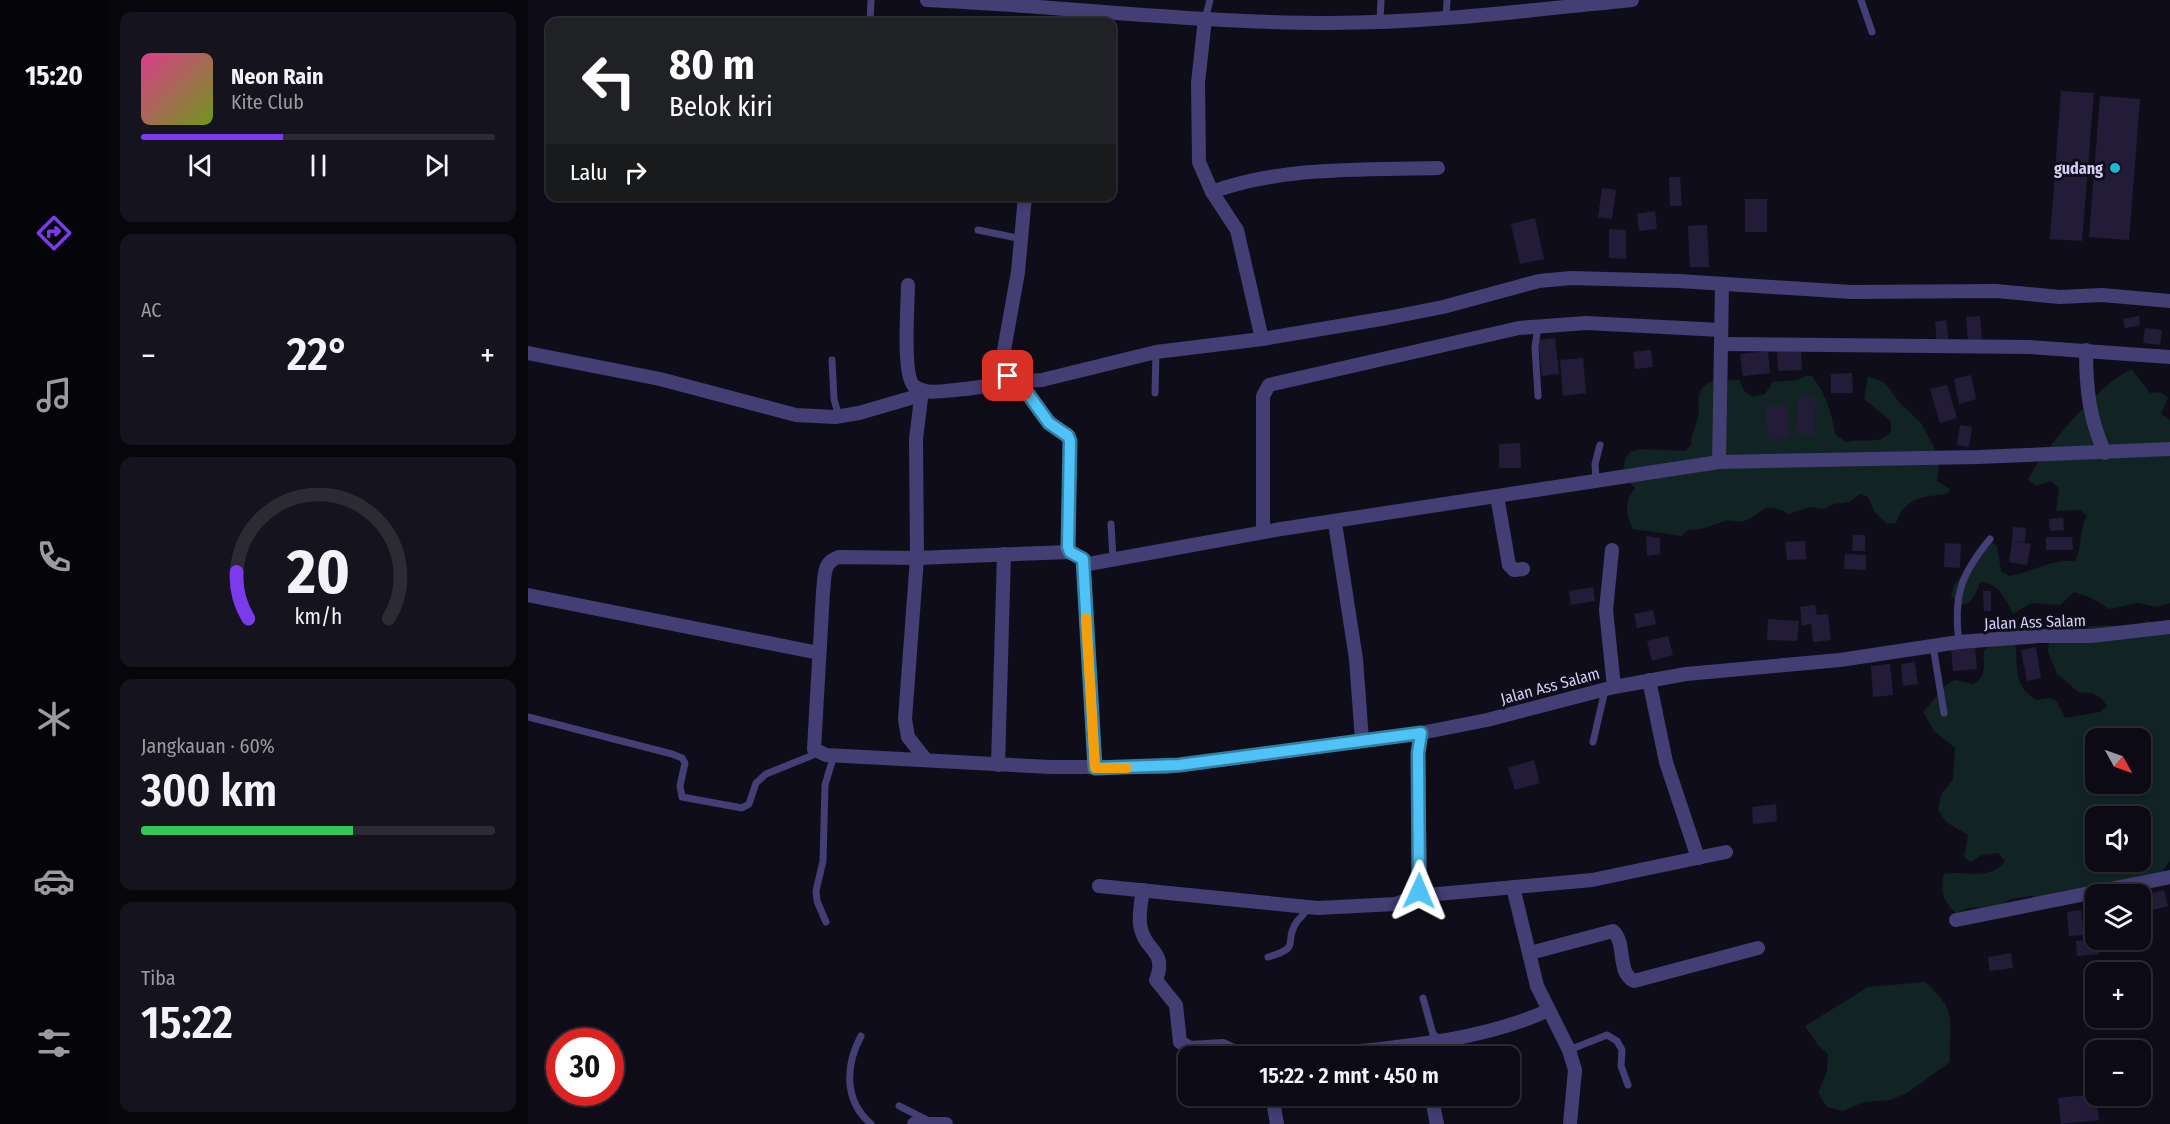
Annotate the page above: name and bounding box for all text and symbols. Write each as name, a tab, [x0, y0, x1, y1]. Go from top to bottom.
text: 80 m	[669, 40, 755, 90]
icon: left	[570, 42, 648, 120]
text: 15:20	[25, 60, 83, 92]
text: Neon Rain	[231, 63, 324, 90]
text: Kite Club	[231, 90, 304, 114]
text: Belok kiri	[669, 91, 773, 123]
icon: previous	[184, 149, 217, 182]
icon: pause	[302, 149, 335, 182]
icon: next	[420, 149, 453, 182]
icon: right	[619, 156, 652, 189]
text: Lalu	[570, 159, 607, 186]
place label: gudang	[2054, 159, 2103, 178]
marker: gudang	[2108, 161, 2122, 175]
icon: directions	[33, 212, 75, 254]
text: AC	[141, 298, 161, 322]
text: 22°	[287, 328, 349, 382]
text: −	[141, 336, 156, 376]
text: +	[480, 336, 495, 376]
pin	[982, 350, 1033, 401]
icon: arrive	[991, 359, 1024, 392]
icon: music	[33, 374, 75, 416]
text: 20	[286, 535, 349, 610]
icon: phone	[33, 536, 75, 578]
text: km/h	[294, 604, 342, 630]
street label: Jalan Ass Salam	[1984, 611, 2086, 633]
street label: Jalan Ass Salam	[1498, 664, 1602, 708]
icon: climate	[33, 698, 75, 740]
north arrow	[2085, 728, 2151, 794]
map controls	[2085, 728, 2151, 1106]
text: Jangkauan · 60%	[141, 734, 275, 758]
text: 300 km	[141, 764, 277, 818]
button: sound	[2085, 806, 2151, 872]
position arrow	[1387, 859, 1451, 923]
icon: car	[33, 860, 75, 902]
button: layers	[2085, 884, 2151, 950]
button: +	[2085, 962, 2151, 1028]
text: Tiba	[141, 966, 176, 990]
text: 15:22	[141, 996, 233, 1050]
icon: filters	[33, 1022, 75, 1064]
speed limit sign: 30	[546, 1028, 624, 1106]
button: −	[2085, 1040, 2151, 1106]
text: 15:22 · 2 mnt · 450 m	[1259, 1062, 1439, 1089]

